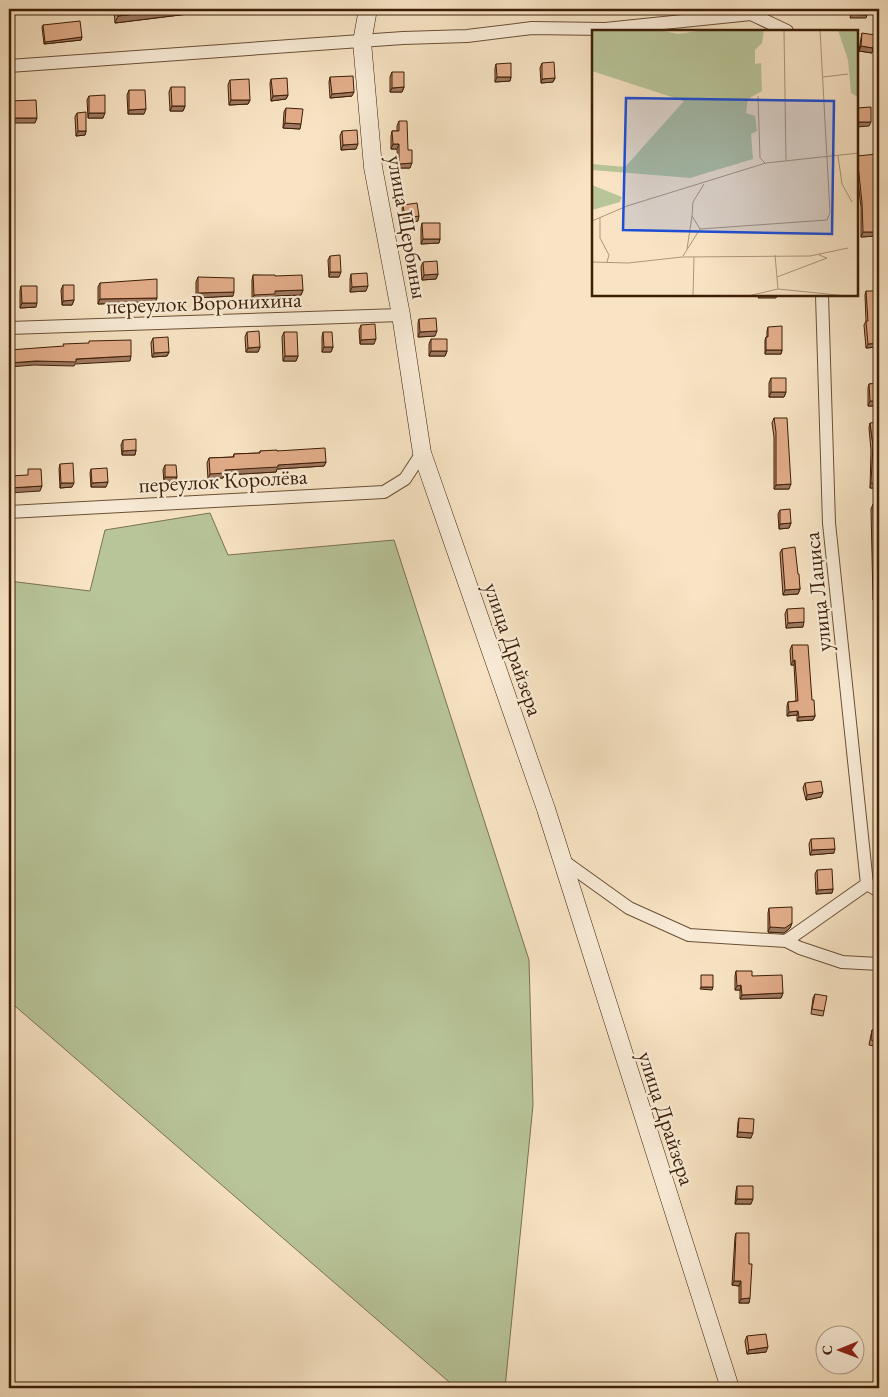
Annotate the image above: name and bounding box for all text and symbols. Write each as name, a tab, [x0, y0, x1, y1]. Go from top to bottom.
inset map	[592, 30, 858, 296]
street label: улица Щербины	[381, 153, 434, 301]
street label: переулок Воронихина	[106, 285, 302, 320]
street label: переулок Королёва	[138, 462, 308, 499]
street label: улица Лациса	[797, 530, 838, 653]
street label: улица Драйзера	[477, 579, 550, 720]
street label: улица Драйзера	[631, 1047, 702, 1189]
north arrow	[816, 1324, 866, 1374]
text: С	[818, 1345, 836, 1355]

